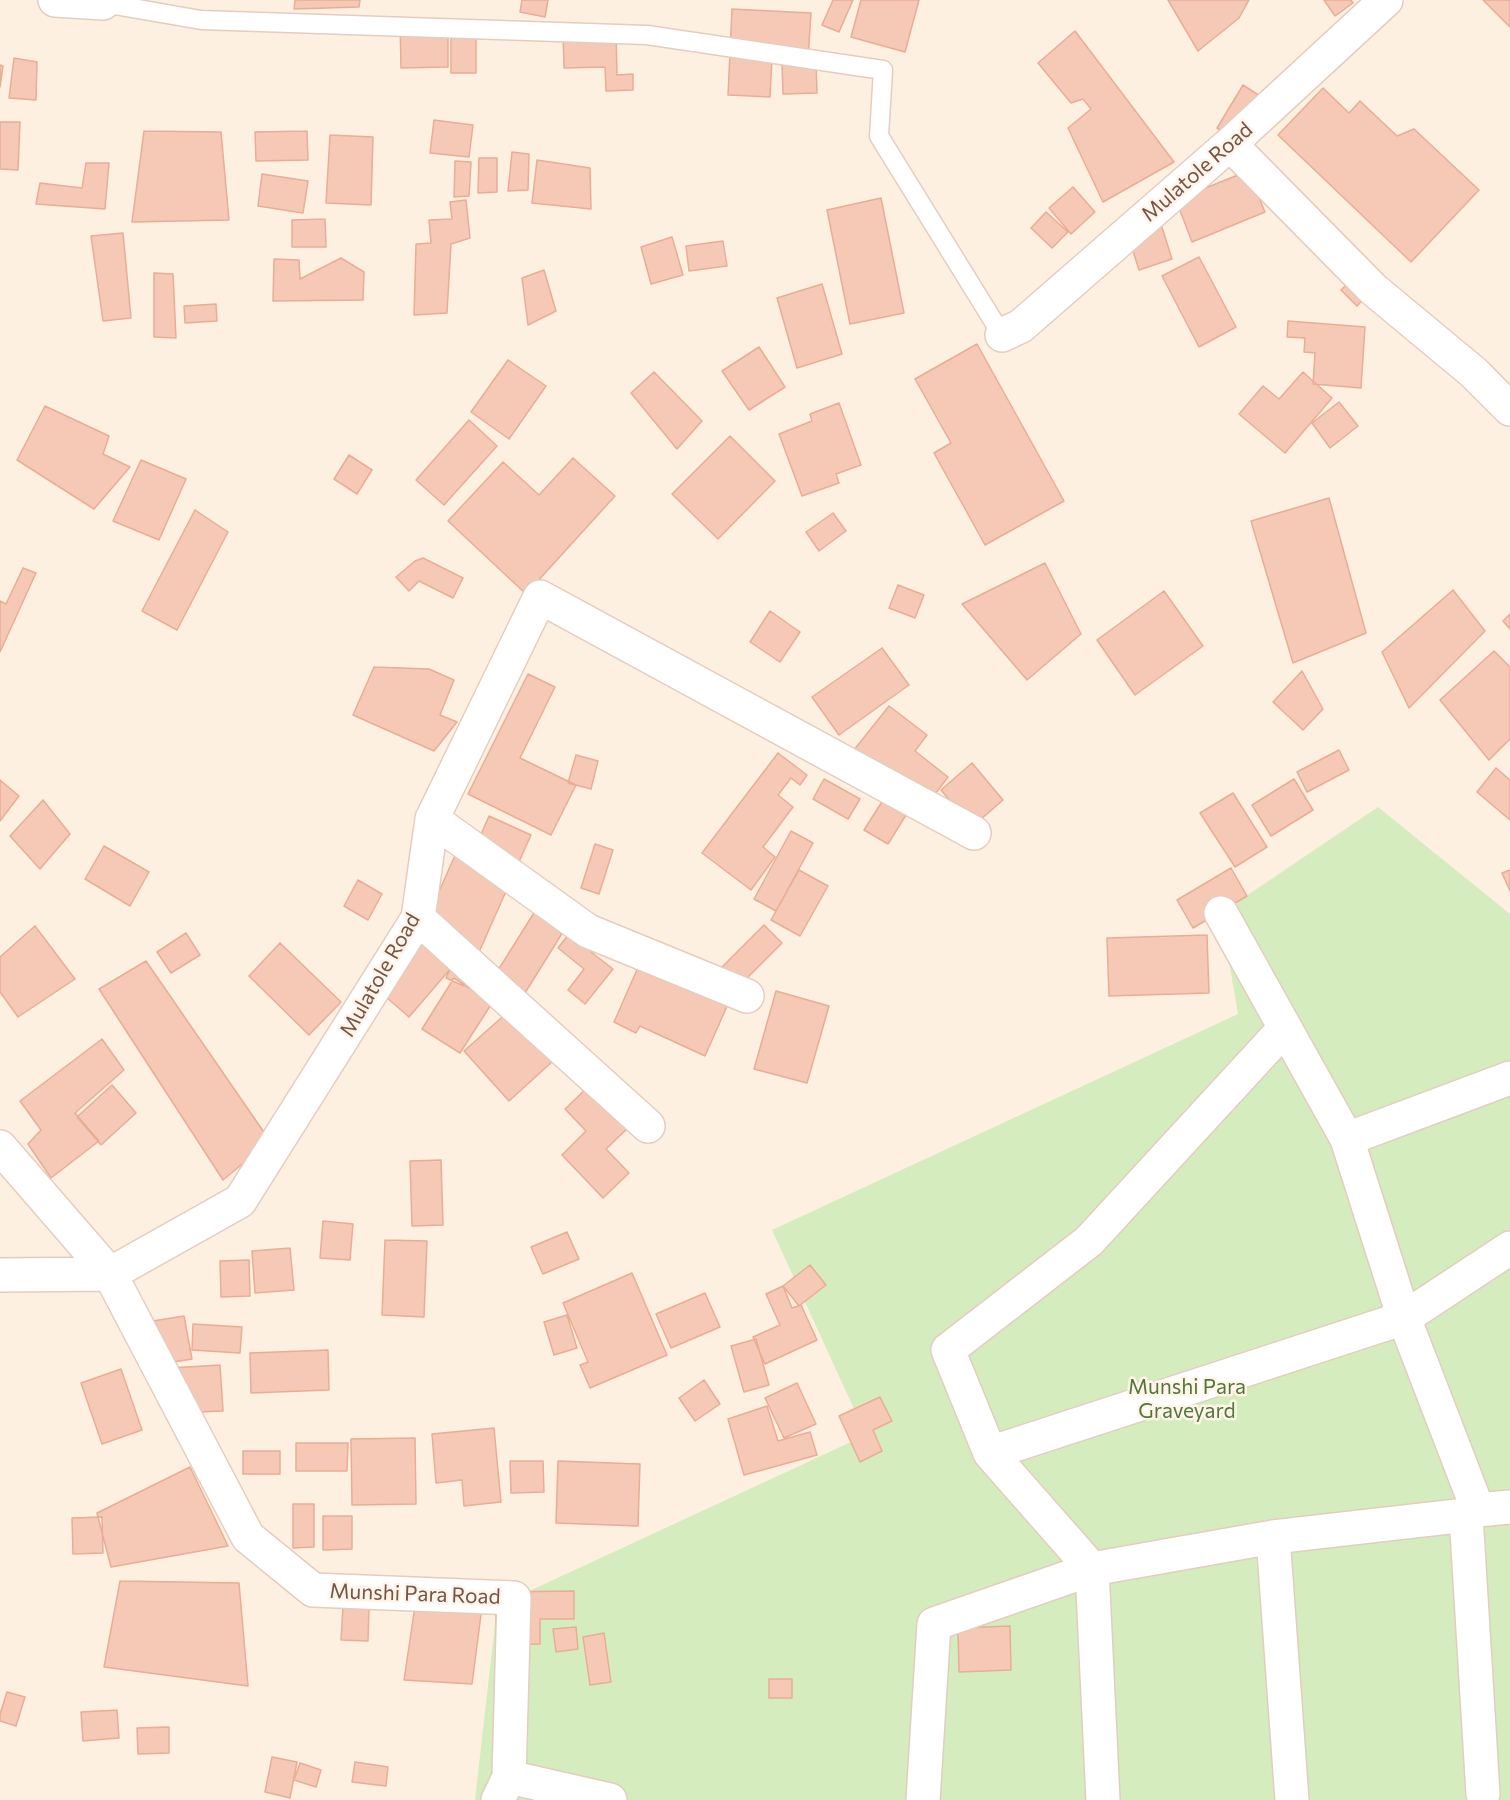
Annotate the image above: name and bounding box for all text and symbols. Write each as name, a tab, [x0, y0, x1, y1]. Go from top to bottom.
street label: Mulatole Road	[1136, 117, 1258, 227]
street label: Mulatole Road	[334, 909, 426, 1041]
park label: Munshi Para Graveyard	[1128, 1374, 1246, 1424]
street label: Munshi Para Road	[329, 1578, 501, 1610]

